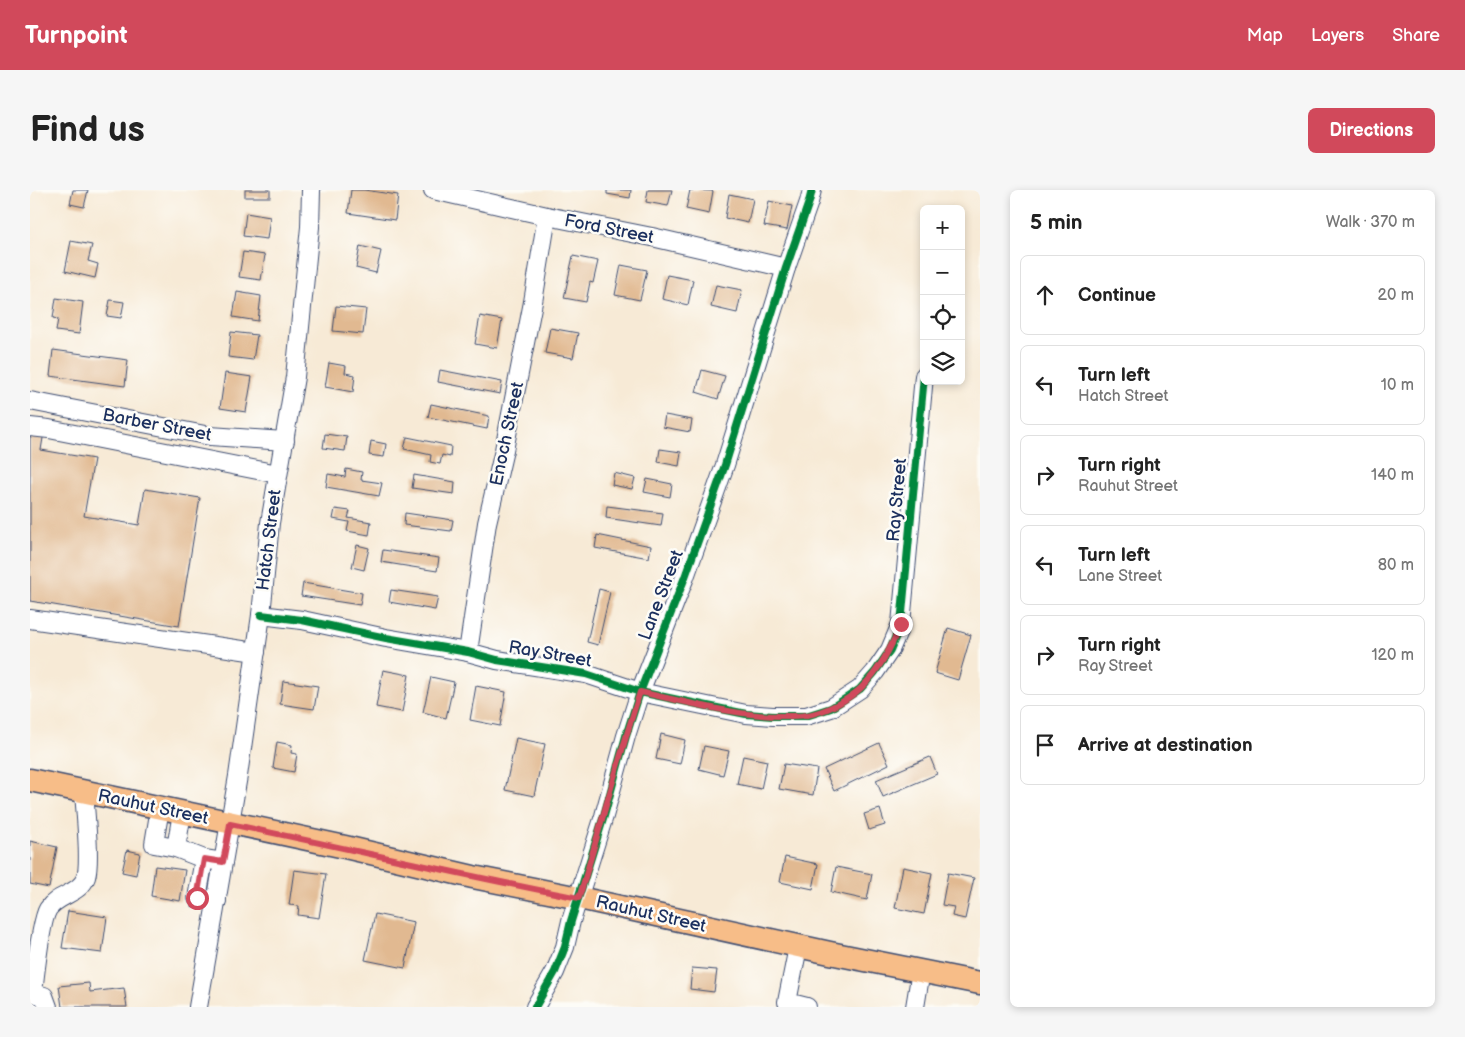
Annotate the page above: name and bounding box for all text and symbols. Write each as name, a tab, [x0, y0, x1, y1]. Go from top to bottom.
text: Turnpoint	[25, 21, 128, 50]
text: Map	[1247, 25, 1283, 46]
text: Layers	[1311, 25, 1364, 46]
text: Share	[1392, 25, 1440, 46]
button: Directions	[1308, 108, 1435, 153]
text: Find us	[30, 109, 145, 152]
map controls	[920, 205, 965, 385]
button: +	[920, 205, 965, 250]
street label: Ford Street	[562, 210, 656, 248]
text: 5 min	[1030, 210, 1083, 235]
text: Walk · 370 m	[1326, 213, 1415, 232]
button: −	[920, 250, 965, 295]
icon: ahead	[1031, 281, 1059, 309]
text: Continue	[1078, 284, 1156, 307]
text: 20 m	[1378, 286, 1414, 305]
button: locate	[920, 295, 965, 340]
button: layers	[920, 340, 965, 385]
text: Turn left	[1078, 364, 1150, 387]
icon: left	[1031, 371, 1059, 399]
text: 10 m	[1381, 376, 1414, 395]
street label: Enoch Street	[486, 380, 528, 488]
text: Hatch Street	[1078, 387, 1168, 406]
street label: Barber Street	[101, 404, 214, 446]
text: Turn right	[1078, 454, 1161, 477]
street label: Ray Street	[883, 457, 911, 543]
icon: right	[1031, 461, 1059, 489]
text: 140 m	[1371, 466, 1414, 485]
text: Rauhut Street	[1078, 477, 1178, 496]
street label: Hatch Street	[252, 488, 286, 592]
text: Turn left	[1078, 544, 1150, 567]
street label: Lane Street	[634, 547, 688, 643]
icon: left	[1031, 551, 1059, 579]
text: 80 m	[1378, 556, 1414, 575]
text: Lane Street	[1078, 567, 1162, 586]
route end	[890, 613, 913, 636]
text: Turn right	[1078, 634, 1161, 657]
street label: Ray Street	[507, 636, 594, 672]
icon: right	[1031, 641, 1059, 669]
text: 120 m	[1371, 646, 1414, 665]
text: Ray Street	[1078, 657, 1153, 676]
icon: arrive	[1031, 731, 1059, 759]
text: Arrive at destination	[1078, 734, 1253, 757]
street label: Rauhut Street	[96, 785, 211, 829]
route start	[186, 887, 209, 910]
street label: Rauhut Street	[594, 891, 709, 937]

